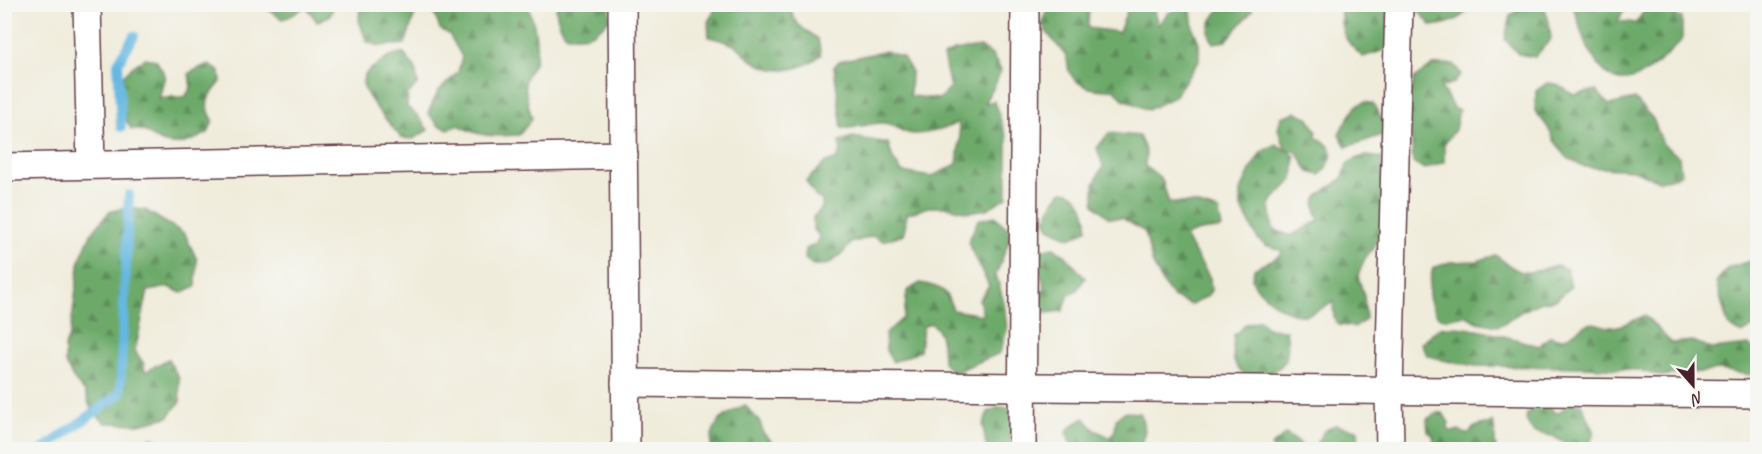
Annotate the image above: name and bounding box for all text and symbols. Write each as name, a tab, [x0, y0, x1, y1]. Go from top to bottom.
north arrow	[1663, 355, 1723, 415]
text: N	[1687, 387, 1706, 410]

